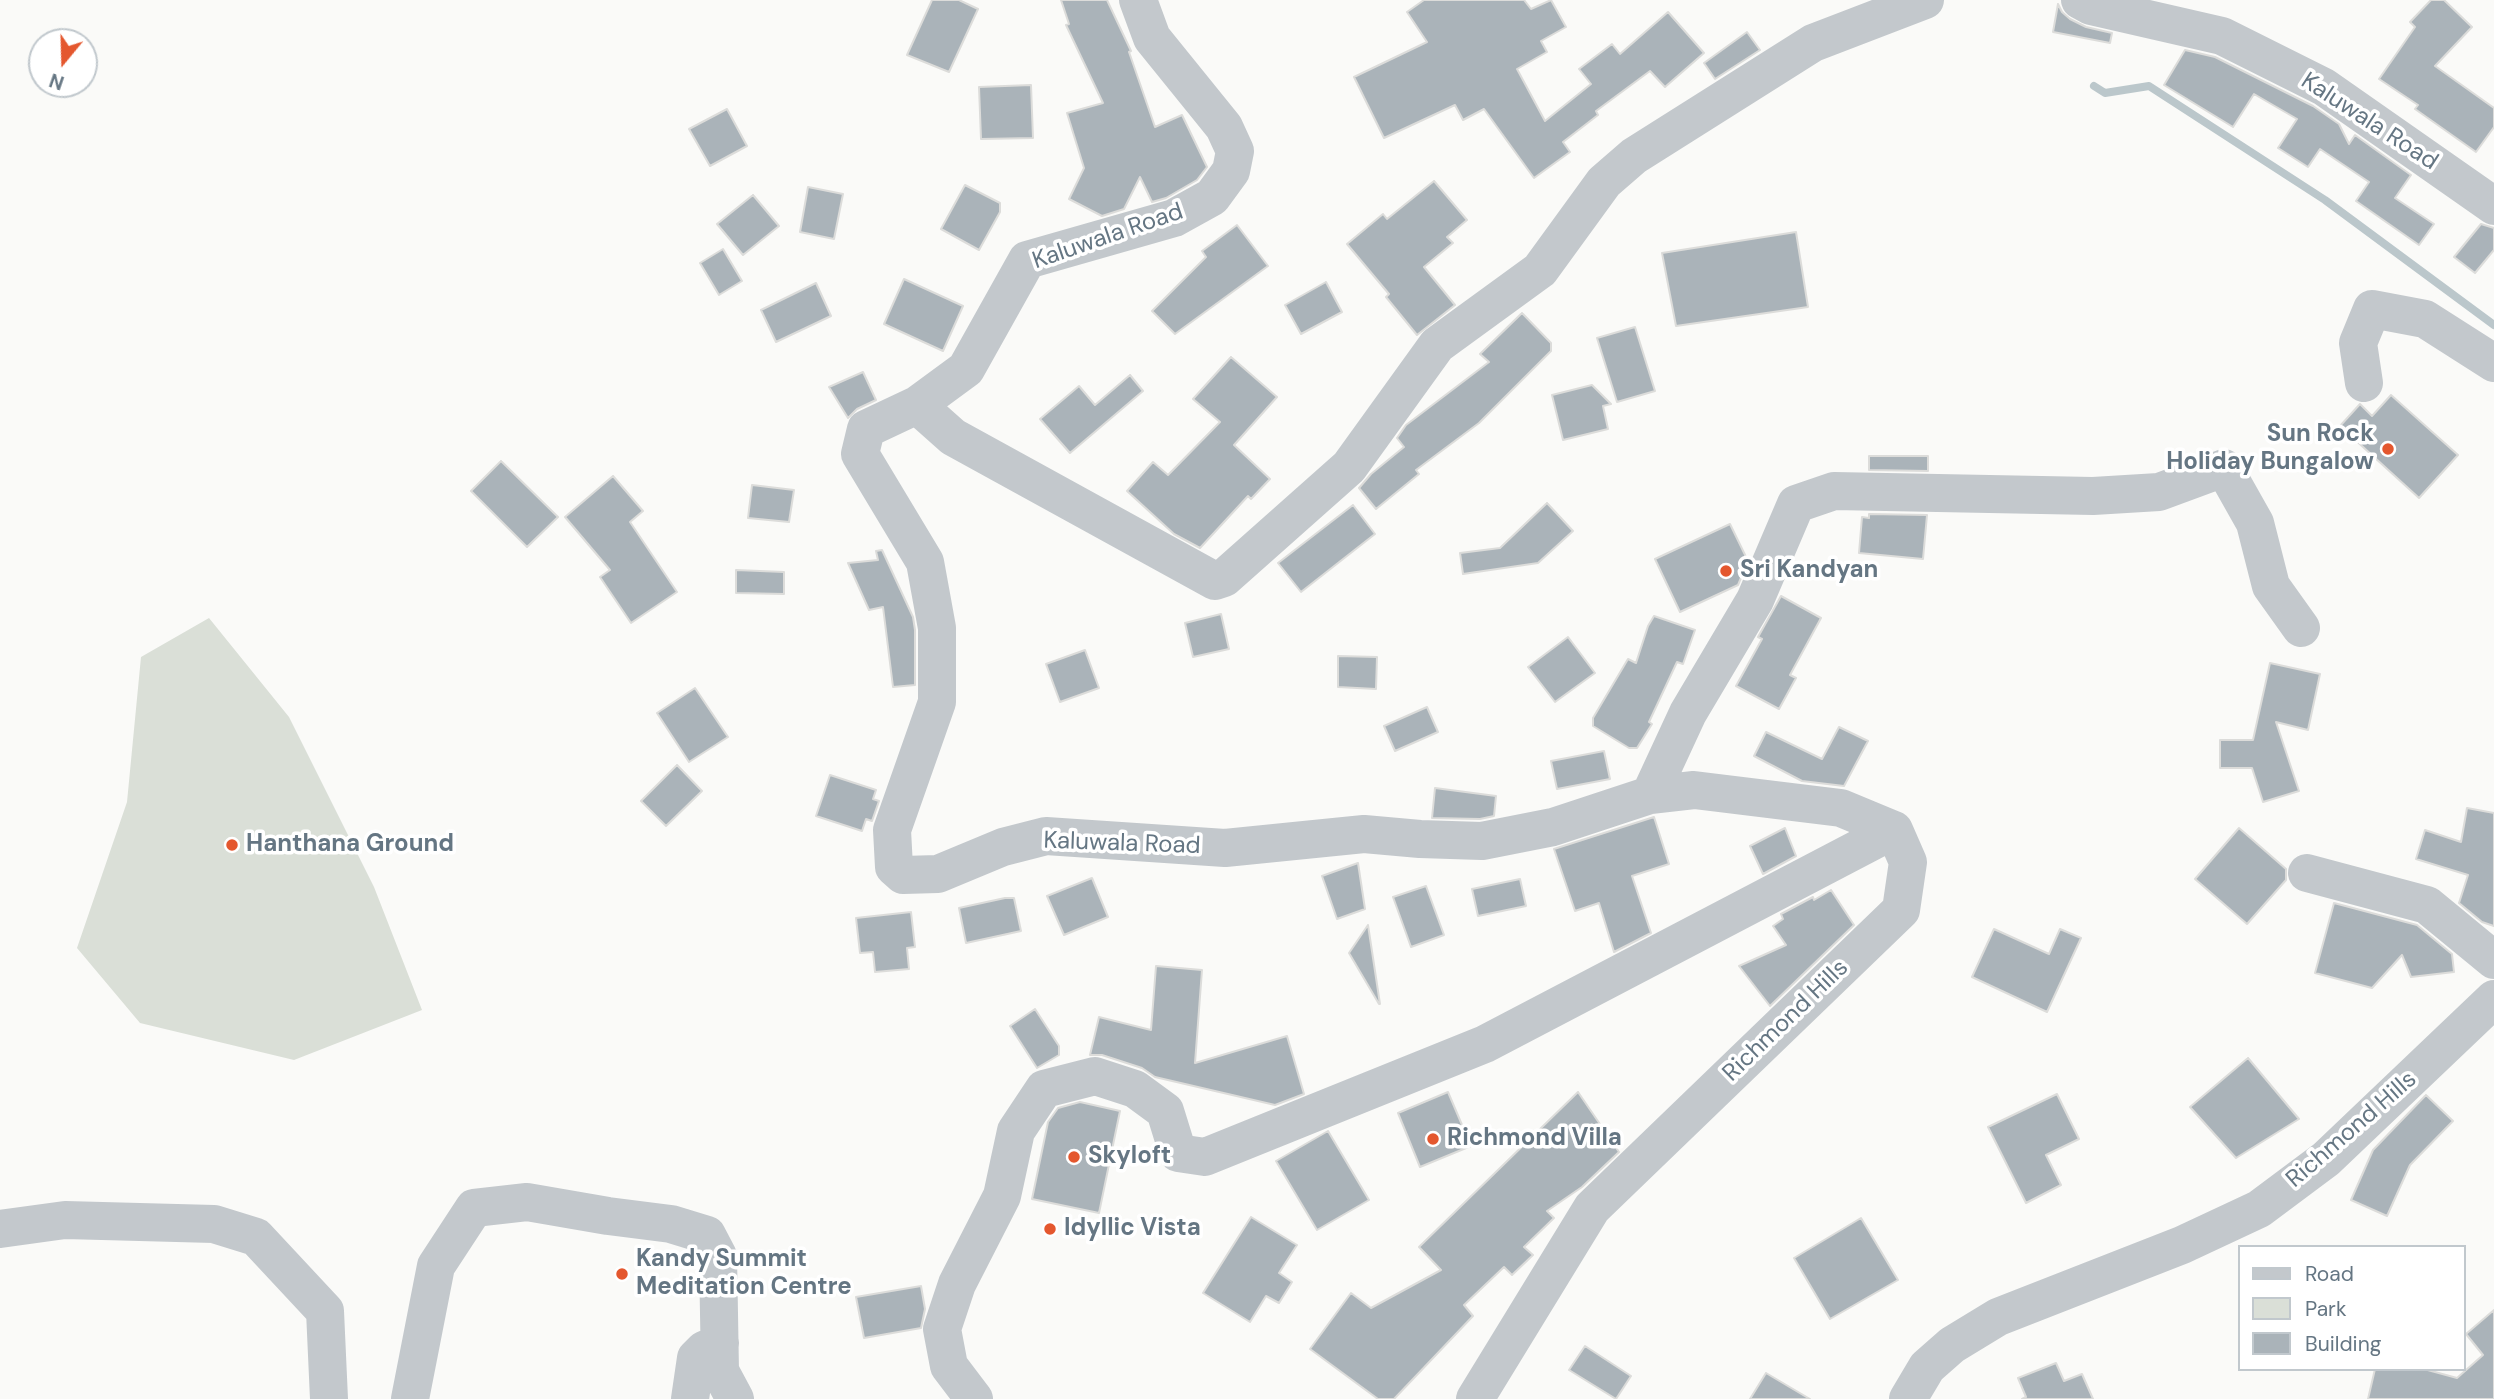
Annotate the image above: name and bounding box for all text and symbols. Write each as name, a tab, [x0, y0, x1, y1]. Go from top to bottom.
north arrow	[28, 28, 98, 98]
text: N	[46, 67, 67, 96]
street label: Kaluwala Road	[2295, 67, 2443, 177]
street label: Kaluwala Road	[1029, 198, 1187, 276]
place label: Sun Rock Holiday Bungalow	[2166, 421, 2374, 477]
marker: Sun Rock Holiday Bungalow	[2380, 441, 2396, 457]
place label: Sri Kandyan	[1740, 557, 1878, 585]
marker: Sri Kandyan	[1718, 563, 1734, 579]
street label: Kaluwala Road	[1043, 827, 1201, 861]
place label: Hanthana Ground	[246, 831, 454, 859]
marker: Hanthana Ground	[224, 837, 240, 853]
street label: Richmond Hills	[1717, 954, 1855, 1088]
street label: Richmond Hills	[2281, 1066, 2423, 1194]
place label: Richmond Villa	[1447, 1125, 1622, 1153]
marker: Richmond Villa	[1425, 1131, 1441, 1147]
place label: Skyloft	[1088, 1143, 1171, 1171]
marker: Skyloft	[1066, 1149, 1082, 1165]
place label: Idyllic Vista	[1064, 1215, 1201, 1243]
marker: Idyllic Vista	[1042, 1221, 1058, 1237]
legend	[2238, 1245, 2466, 1371]
place label: Kandy Summit Meditation Centre	[636, 1246, 852, 1302]
text: Road	[2305, 1260, 2354, 1288]
marker: Kandy Summit Meditation Centre	[614, 1266, 630, 1282]
text: Park	[2305, 1295, 2346, 1323]
text: Building	[2305, 1330, 2381, 1358]

